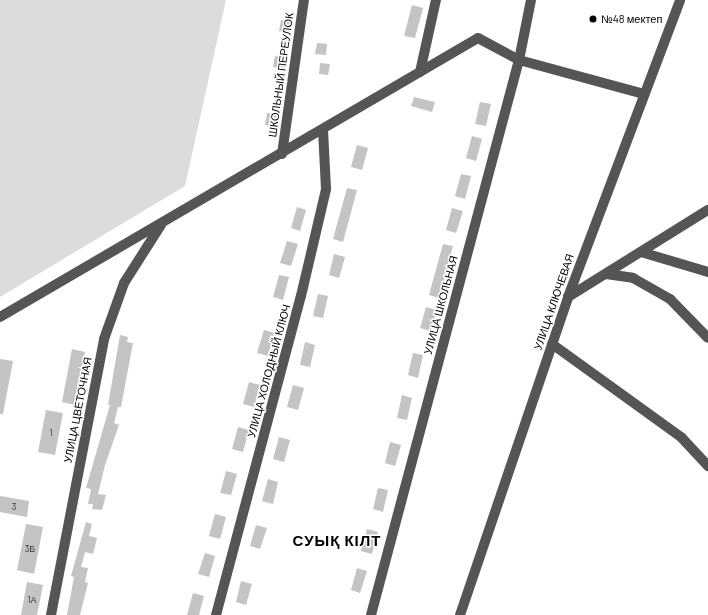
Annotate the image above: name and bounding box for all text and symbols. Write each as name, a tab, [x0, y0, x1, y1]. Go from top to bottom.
street label: ШКОЛЬНЫЙ ПЕРЕУЛОК	[266, 12, 296, 138]
place label: №48 мектеп	[601, 12, 662, 26]
marker: №48 мектеп	[588, 14, 598, 24]
street label: УЛИЦА КЛЮЧЕВАЯ	[531, 252, 577, 352]
street label: УЛИЦА ШКОЛЬНАЯ	[421, 254, 461, 356]
street label: УЛИЦА ХОЛОДНЫЙ КЛЮЧ	[245, 303, 293, 439]
street label: УЛИЦА ЦВЕТОЧНАЯ	[61, 356, 95, 464]
house number: 1	[49, 428, 53, 438]
house number: 3	[12, 502, 16, 512]
district label: СУЫҚ КІЛТ	[293, 532, 381, 550]
house number: 3Б	[25, 544, 35, 554]
house number: 1А	[27, 595, 37, 605]

